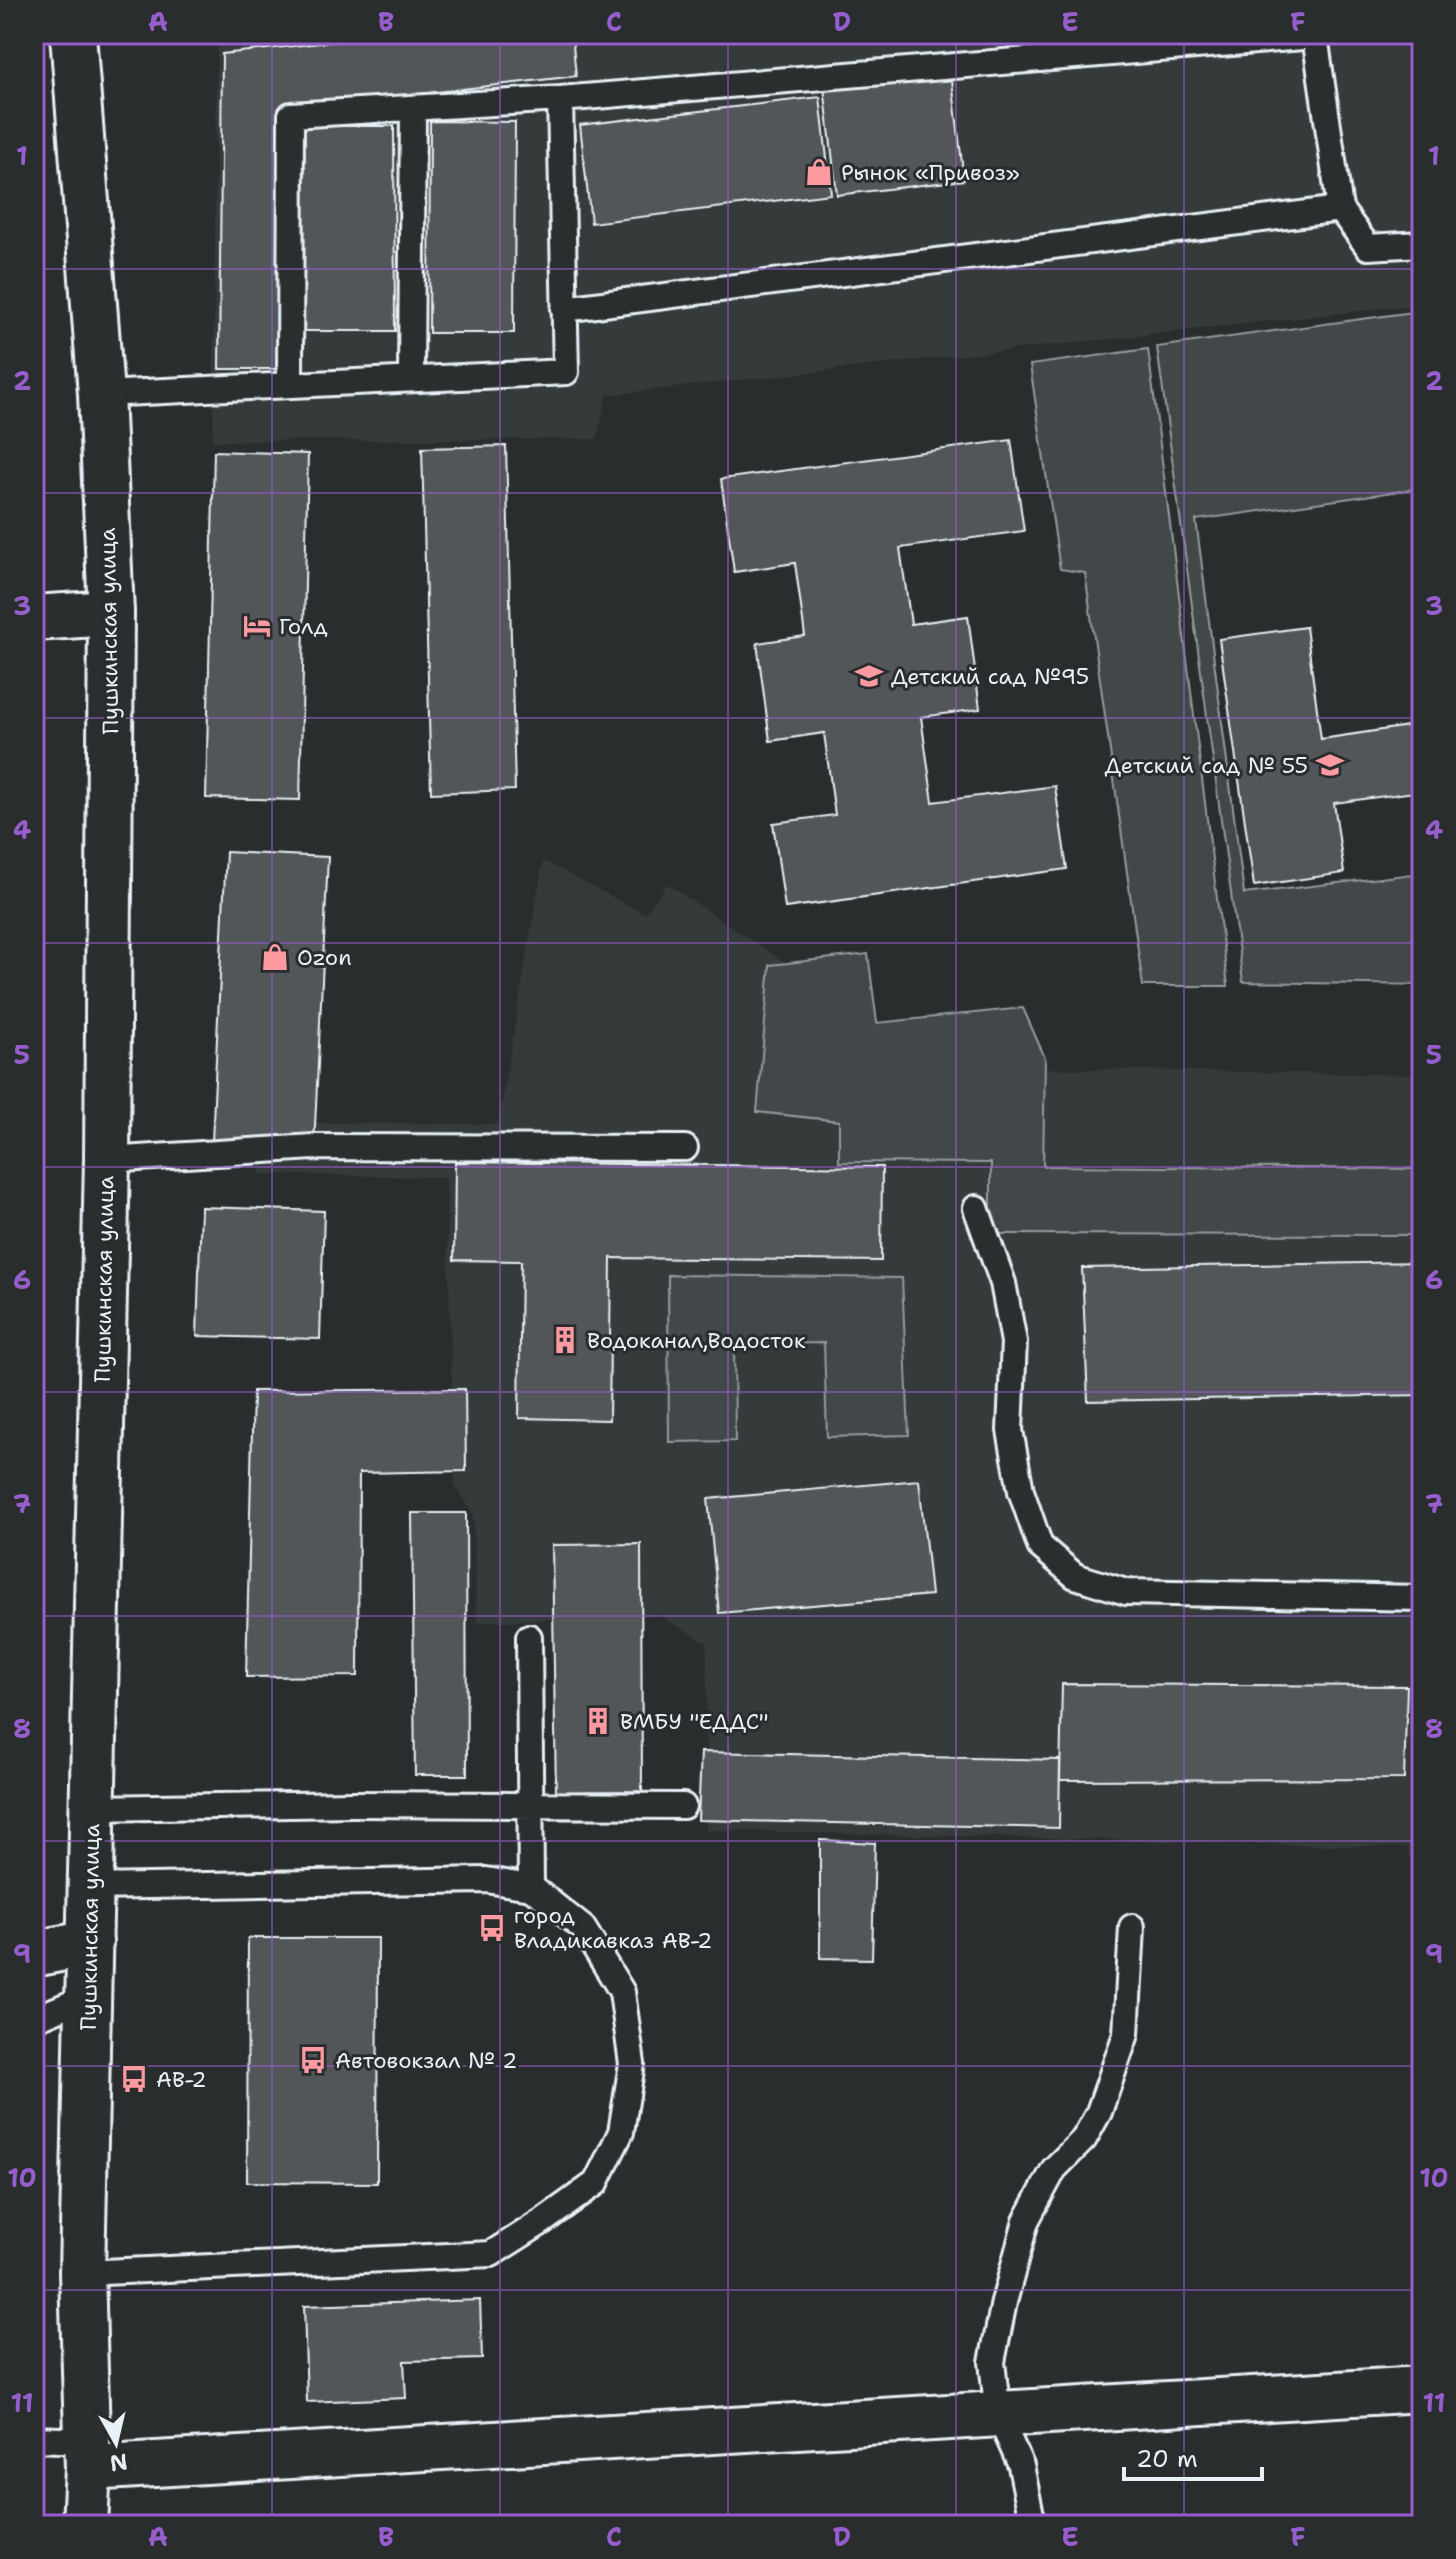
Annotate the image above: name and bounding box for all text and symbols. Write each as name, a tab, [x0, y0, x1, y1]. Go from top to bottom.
text: A	[148, 4, 168, 39]
text: B	[378, 4, 394, 39]
text: C	[606, 4, 622, 39]
text: D	[833, 4, 851, 39]
text: E	[1061, 4, 1079, 39]
text: F	[1290, 4, 1306, 39]
text: 1	[16, 138, 28, 173]
text: 1	[1428, 138, 1440, 173]
shop icon: Рынок «Привоз»	[804, 157, 834, 187]
place label: Рынок «Привоз»	[841, 158, 1020, 187]
text: 2	[13, 363, 31, 398]
text: 2	[1425, 363, 1443, 398]
street label: Пушкинская улица	[93, 527, 125, 735]
text: 3	[13, 588, 31, 623]
text: 3	[1425, 588, 1443, 623]
hotel icon: Голд	[242, 611, 272, 641]
place label: Голд	[279, 612, 328, 641]
school or university icon: Детский сад №95	[854, 661, 884, 691]
place label: Детский сад №95	[891, 662, 1089, 691]
school or university icon: Детский сад № 55	[1315, 750, 1345, 780]
place label: Детский сад № 55	[1105, 751, 1308, 780]
text: 4	[13, 812, 31, 847]
text: 4	[1425, 812, 1443, 847]
shop icon: Ozon	[260, 942, 290, 972]
place label: Ozon	[297, 943, 352, 972]
text: 5	[14, 1037, 30, 1072]
text: 5	[1426, 1037, 1442, 1072]
street label: Пушкинская улица	[88, 1175, 120, 1383]
text: 6	[13, 1262, 31, 1297]
text: 6	[1425, 1262, 1443, 1297]
building icon: Водоканал,Водосток	[550, 1325, 580, 1355]
place label: Водоканал,Водосток	[587, 1326, 806, 1355]
text: 7	[13, 1486, 31, 1521]
text: 7	[1425, 1486, 1443, 1521]
building icon: ВМБУ "ЕДДС"	[583, 1706, 613, 1736]
place label: ВМБУ "ЕДДС"	[620, 1707, 769, 1736]
text: 8	[13, 1711, 31, 1746]
text: 8	[1425, 1711, 1443, 1746]
street label: Пушкинская улица	[74, 1823, 106, 2031]
place label: город Владикавказ АВ-2	[514, 1901, 712, 1955]
bus stop icon: город Владикавказ АВ-2	[477, 1913, 507, 1943]
text: 9	[13, 1936, 31, 1971]
text: 9	[1425, 1936, 1443, 1971]
bus stop icon: Автовокзал № 2	[298, 2045, 328, 2075]
place label: Автовокзал № 2	[335, 2046, 517, 2075]
bus stop icon: АВ-2	[119, 2064, 149, 2094]
place label: АВ-2	[156, 2065, 207, 2094]
text: 10	[7, 2160, 37, 2195]
text: 10	[1419, 2160, 1449, 2195]
text: 11	[10, 2385, 34, 2420]
text: 11	[1422, 2385, 1446, 2420]
north arrow	[76, 2403, 156, 2483]
scale bar	[1124, 2431, 1262, 2481]
text: 20 m	[1136, 2443, 1198, 2475]
text: N	[108, 2447, 129, 2478]
text: A	[148, 2519, 168, 2554]
text: B	[378, 2519, 394, 2554]
text: C	[606, 2519, 622, 2554]
text: D	[833, 2519, 851, 2554]
text: E	[1061, 2519, 1079, 2554]
text: F	[1290, 2519, 1306, 2554]

